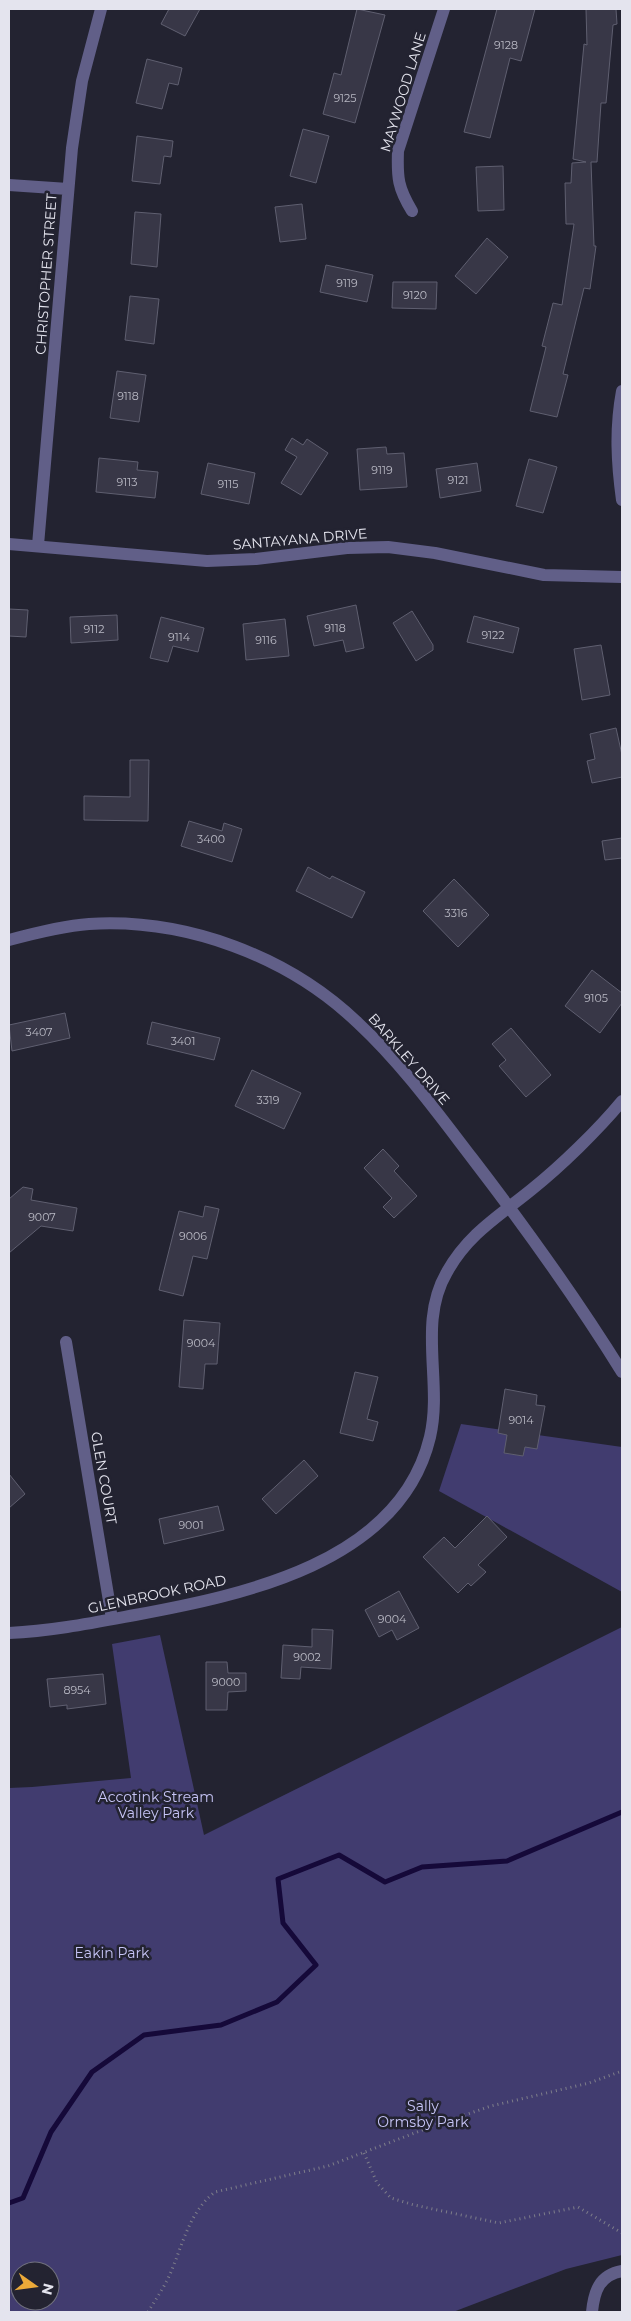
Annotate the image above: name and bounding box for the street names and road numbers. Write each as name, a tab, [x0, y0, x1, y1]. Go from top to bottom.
street label: MAYWOOD LANE	[376, 30, 430, 154]
street label: CHRISTOPHER STREET	[31, 193, 61, 355]
street label: SANTAYANA DRIVE	[232, 524, 368, 554]
street label: BARKLEY DRIVE	[364, 1010, 454, 1108]
street label: GLEN COURT	[87, 1430, 121, 1526]
street label: GLENBROOK ROAD	[86, 1571, 228, 1617]

